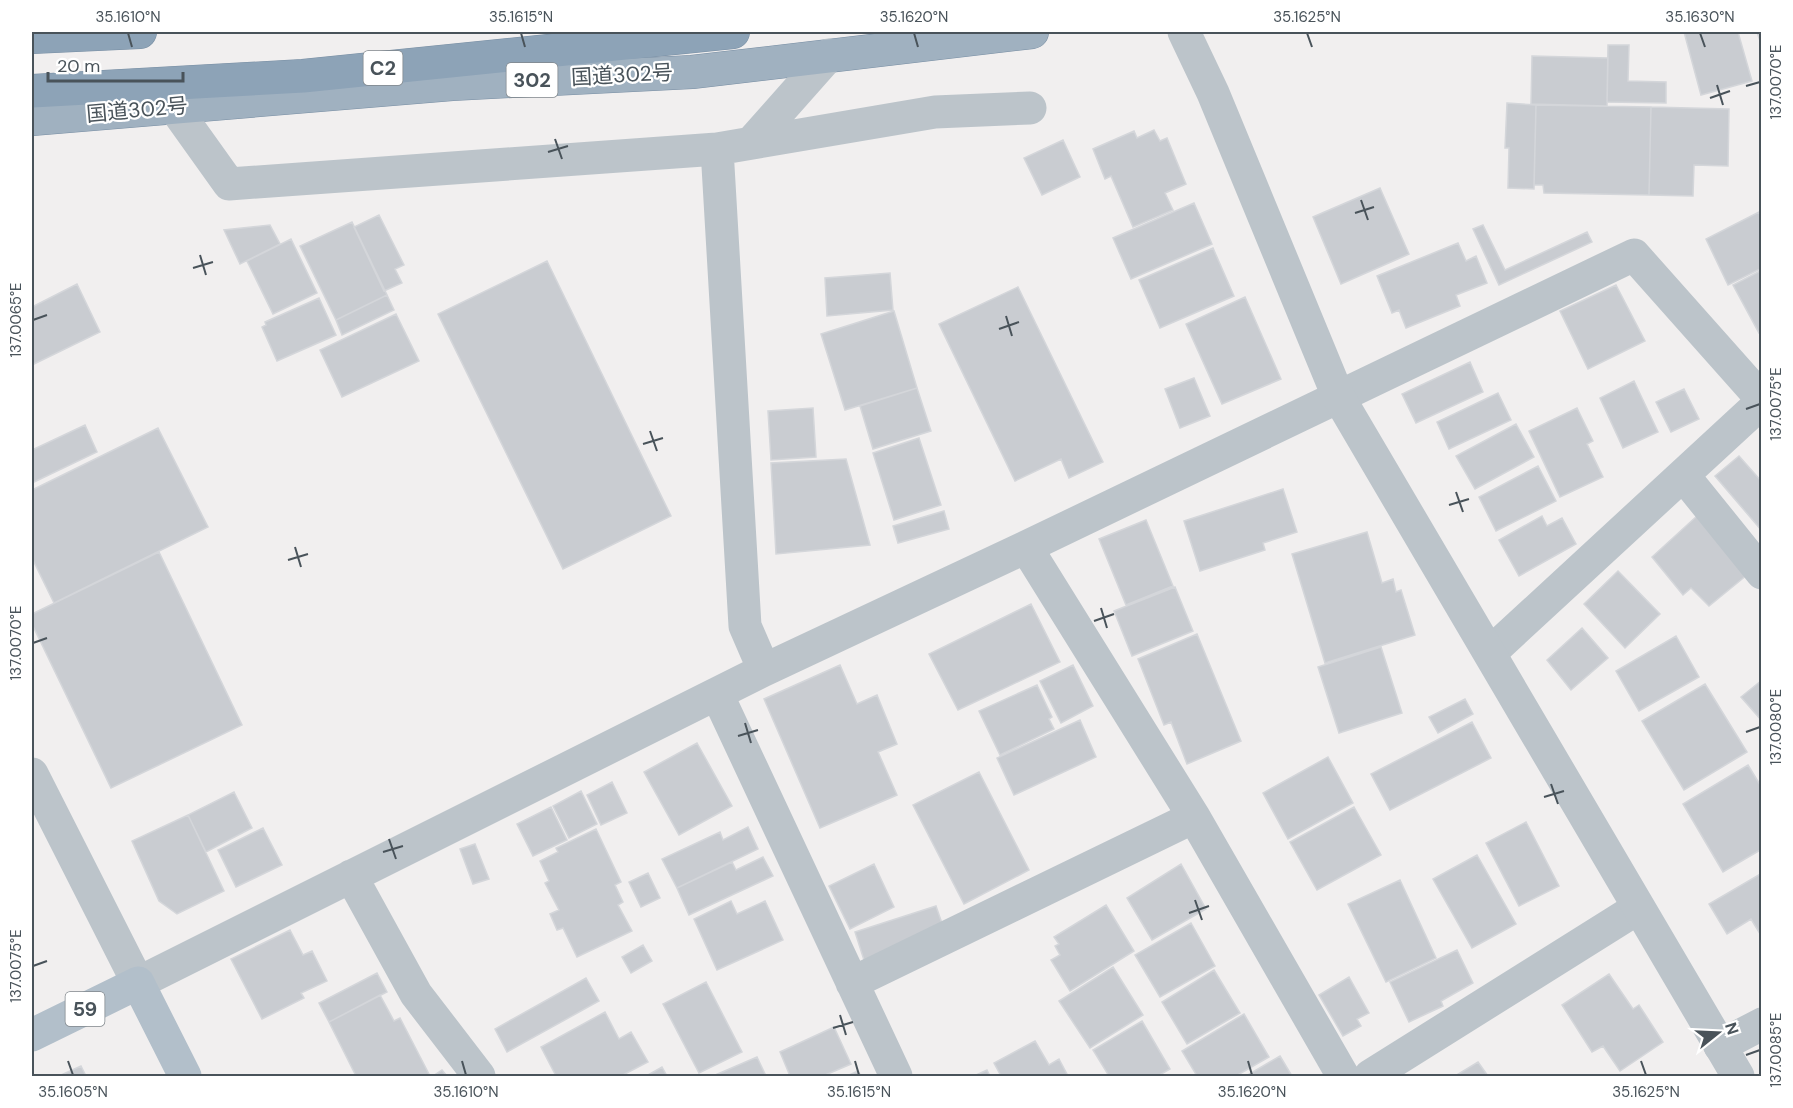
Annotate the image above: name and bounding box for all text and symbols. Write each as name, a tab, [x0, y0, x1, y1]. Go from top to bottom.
text: 35.1610°N	[95, 7, 161, 27]
text: 35.1615°N	[489, 7, 553, 27]
text: 35.1620°N	[880, 7, 948, 27]
text: 35.1625°N	[1273, 7, 1341, 27]
text: 35.1630°N	[1665, 7, 1735, 27]
scale bar	[48, 45, 183, 83]
text: 137.0070°E	[1766, 45, 1786, 119]
road number: C2	[364, 51, 403, 85]
text: 20 m	[57, 54, 100, 78]
street label: 国道302号	[571, 58, 673, 92]
road number: 302	[506, 63, 558, 97]
street label: 国道302号	[85, 92, 189, 128]
text: 137.0065°E	[6, 282, 26, 358]
text: 137.0075°E	[1766, 367, 1786, 441]
text: 137.0070°E	[6, 606, 26, 680]
text: 137.0080°E	[1766, 689, 1786, 765]
text: 137.0075°E	[6, 929, 26, 1003]
road number: 59	[66, 992, 104, 1026]
north arrow	[1688, 1003, 1748, 1063]
text: 137.0085°E	[1766, 1012, 1786, 1088]
text: N	[1720, 1020, 1744, 1037]
text: 35.1605°N	[38, 1082, 108, 1102]
text: 35.1610°N	[433, 1082, 499, 1102]
text: 35.1615°N	[827, 1082, 891, 1102]
text: 35.1620°N	[1218, 1082, 1286, 1102]
text: 35.1625°N	[1612, 1082, 1680, 1102]

